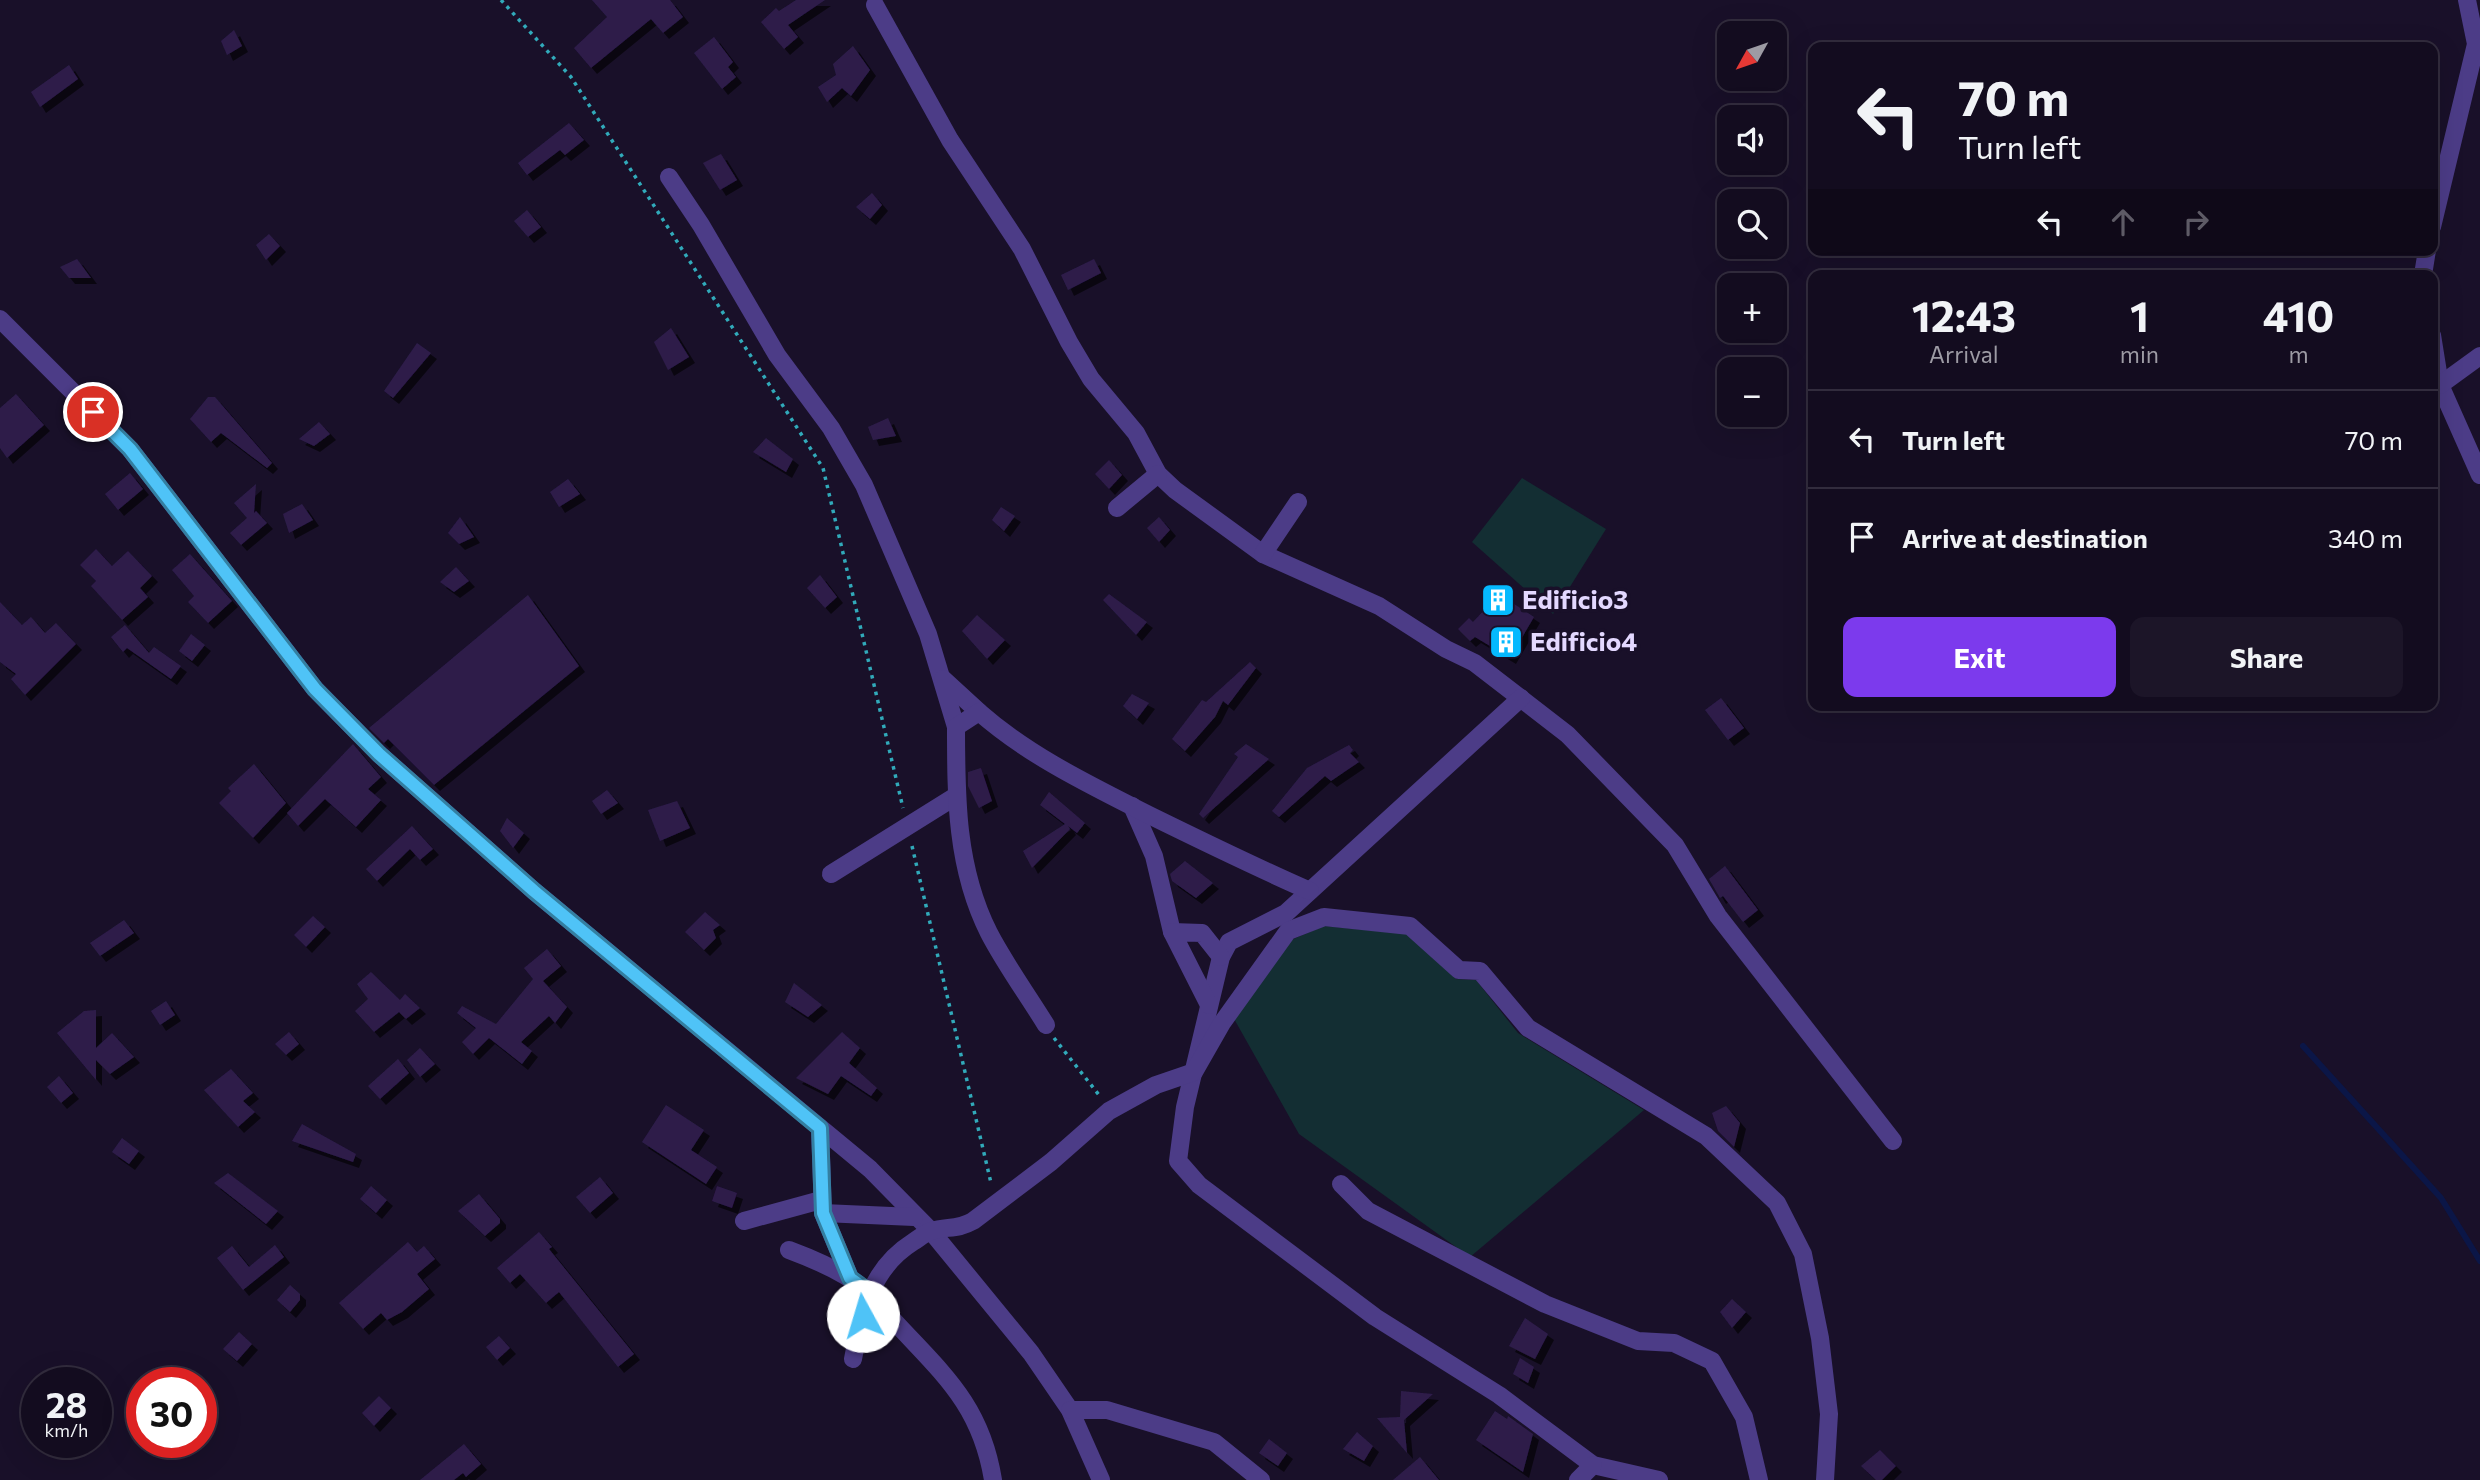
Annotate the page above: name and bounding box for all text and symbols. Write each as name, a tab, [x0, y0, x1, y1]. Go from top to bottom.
north arrow	[1717, 21, 1787, 91]
map controls	[1717, 21, 1787, 427]
text: 70 m	[1958, 66, 2069, 126]
icon: left	[1843, 70, 1934, 161]
button: sound	[1717, 105, 1787, 175]
text: Turn left	[1958, 126, 2082, 166]
button: search	[1717, 189, 1787, 259]
icon: left	[2031, 203, 2069, 241]
icon: ahead	[2104, 203, 2142, 241]
icon: right	[2177, 203, 2215, 241]
button: +	[1717, 273, 1787, 343]
text: 12:43	[1912, 289, 2016, 341]
text: 1	[2130, 289, 2149, 341]
text: 410	[2263, 289, 2334, 341]
text: Arrival	[1929, 340, 1999, 368]
text: min	[2120, 340, 2159, 368]
text: m	[2288, 340, 2309, 368]
button: −	[1717, 357, 1787, 427]
pin	[63, 382, 123, 442]
icon: arrive	[74, 393, 112, 431]
icon: left	[1843, 420, 1881, 458]
text: Turn left	[1902, 424, 2005, 455]
text: 70 m	[2345, 424, 2403, 455]
icon: arrive	[1843, 518, 1881, 556]
text: Arrive at destination	[1902, 522, 2148, 553]
text: 340 m	[2328, 522, 2403, 553]
building icon: Edificio3	[1479, 581, 1517, 619]
place label: Edificio3	[1522, 583, 1628, 614]
button: Exit	[1843, 617, 2116, 697]
button: Share	[2130, 617, 2403, 697]
building icon: Edificio4	[1487, 623, 1525, 661]
place label: Edificio4	[1530, 625, 1637, 656]
position arrow	[826, 1279, 900, 1353]
speed limit sign: 30	[126, 1367, 217, 1458]
text: 28	[46, 1382, 87, 1425]
text: km/h	[45, 1419, 88, 1441]

